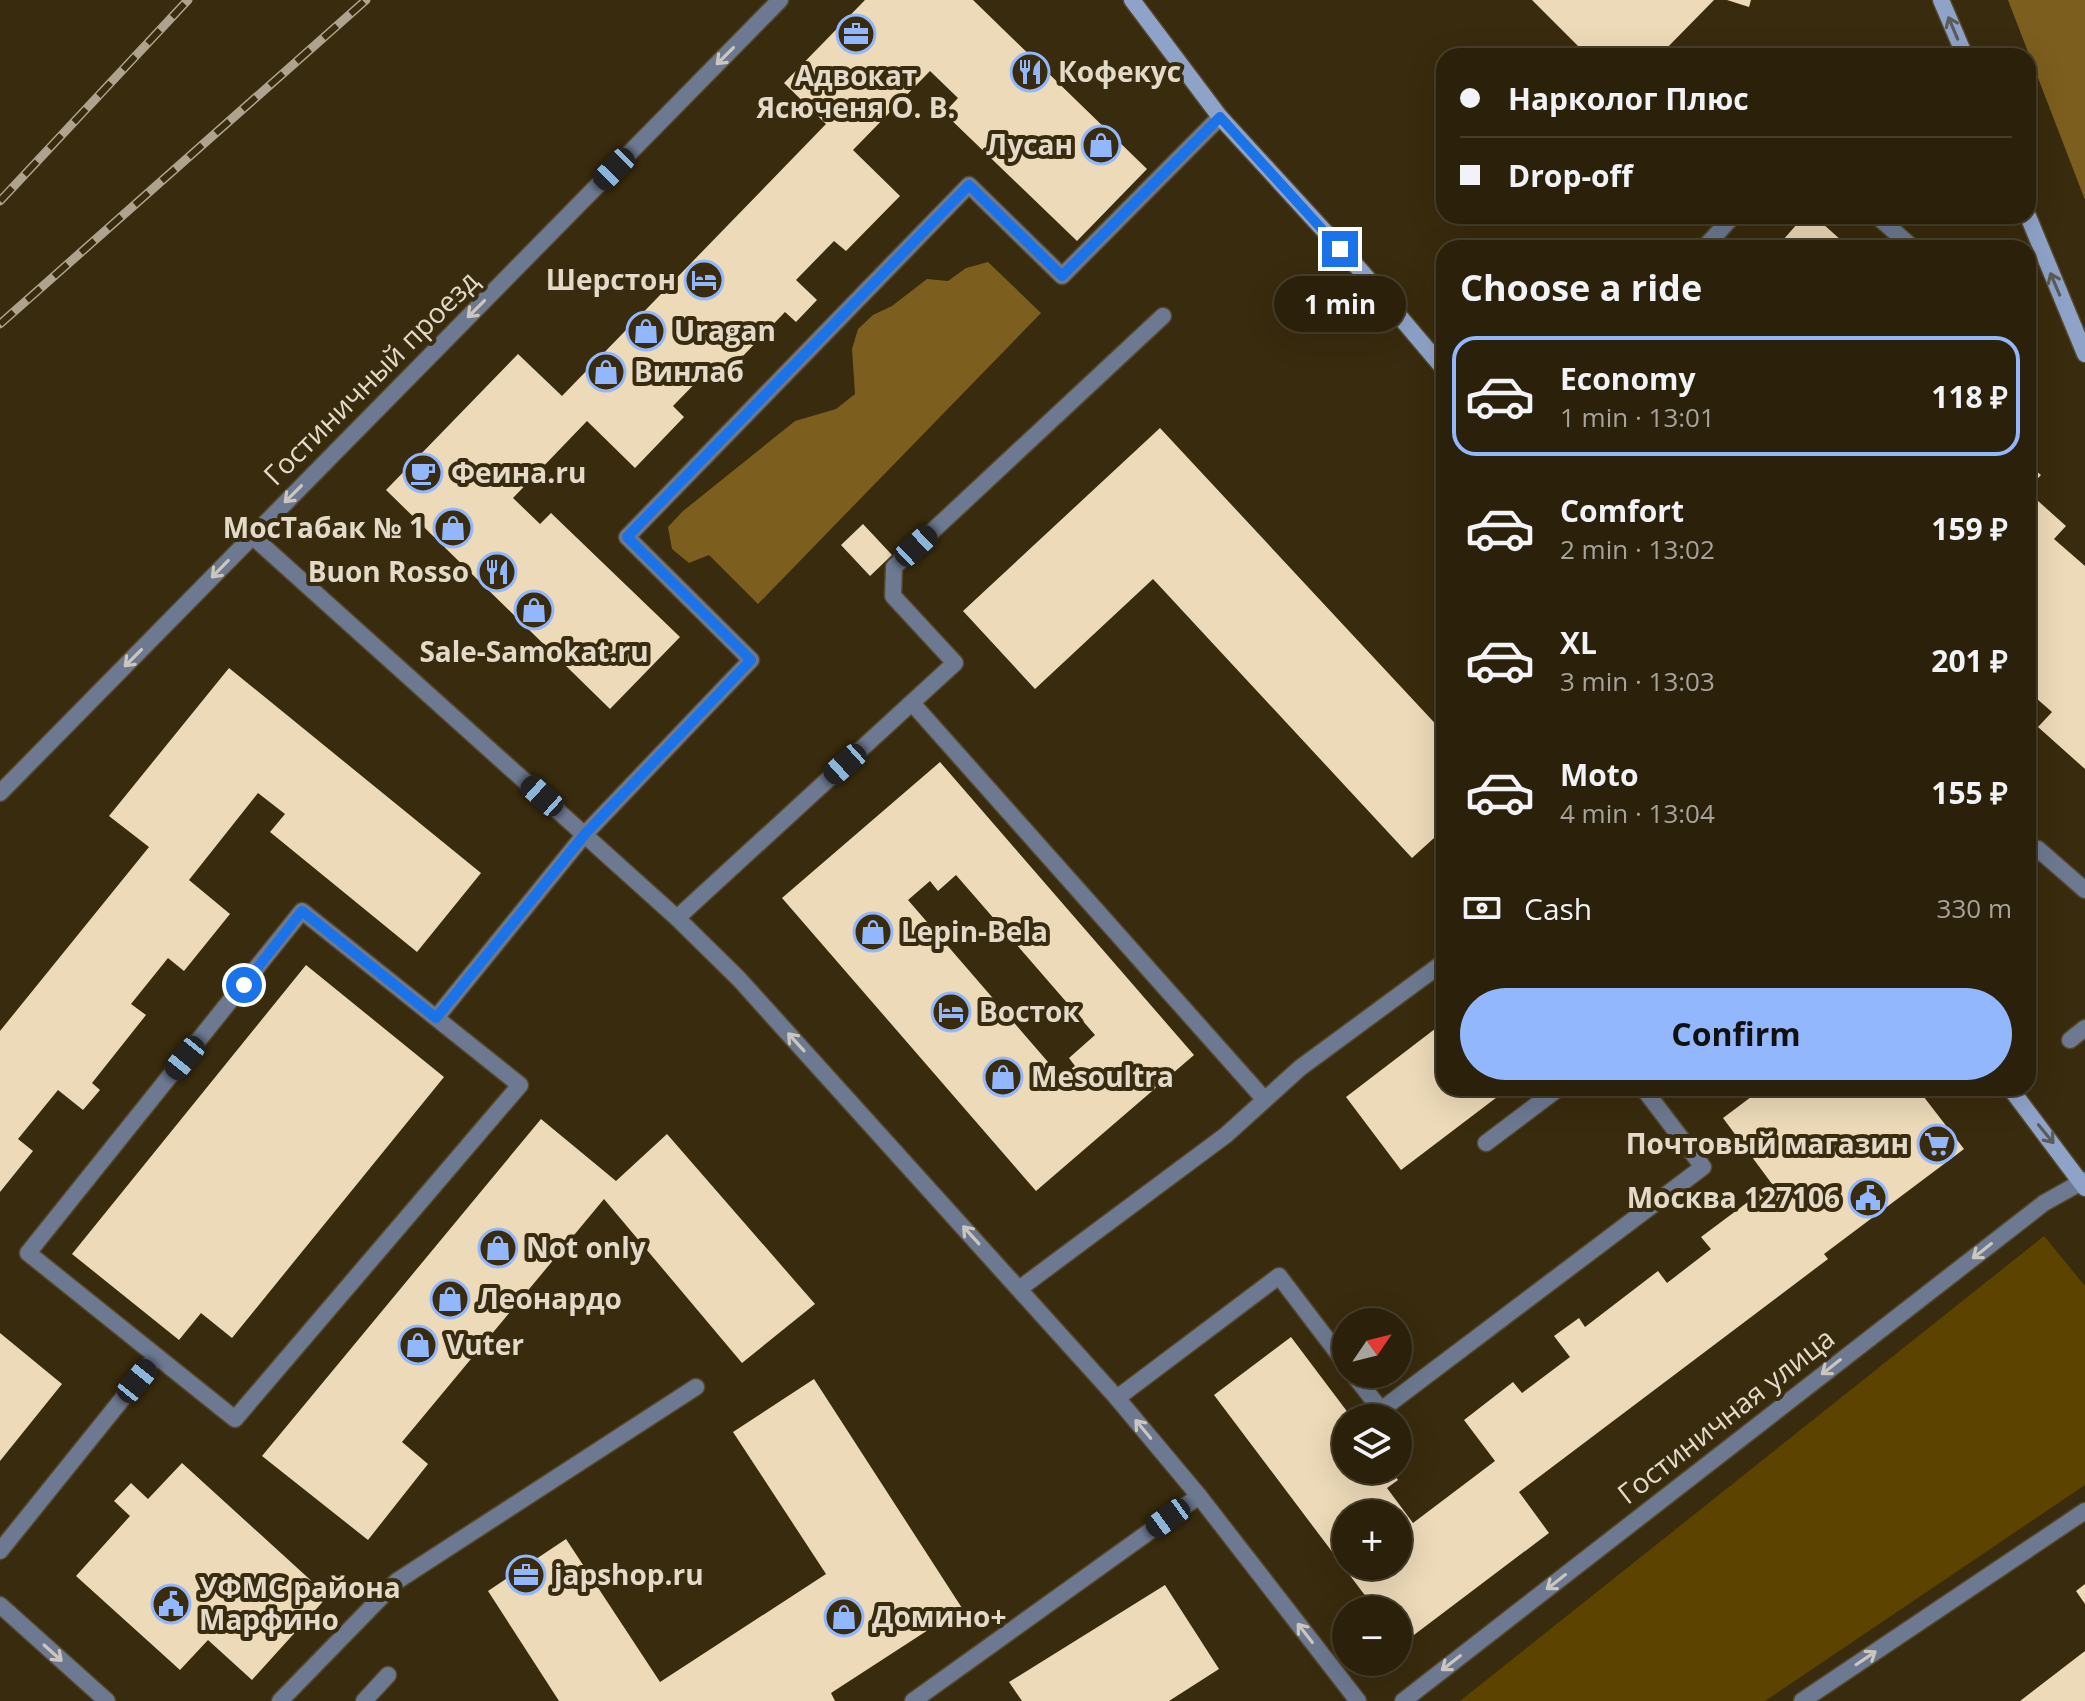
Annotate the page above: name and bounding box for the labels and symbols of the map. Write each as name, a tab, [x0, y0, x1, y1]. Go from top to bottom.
office icon: Адвокат Ясюченя О. В.	[835, 13, 877, 55]
one-way arrow	[1944, 16, 1959, 41]
one-way arrow	[716, 46, 735, 65]
restaurant icon: Кофекус	[1009, 51, 1051, 93]
place label: Кофекус	[1058, 52, 1181, 90]
place label: Адвокат Ясюченя О. В.	[755, 56, 956, 126]
shop icon: Лусан	[1080, 124, 1122, 166]
place label: Лусан	[986, 125, 1073, 163]
car	[589, 143, 639, 195]
route end	[1322, 231, 1358, 267]
hotel icon: Шерстон	[683, 259, 725, 301]
place label: Шерстон	[546, 260, 676, 298]
street label: Гостиничный проезд	[255, 262, 486, 493]
one-way arrow	[2047, 272, 2062, 297]
callout: 1 min	[1274, 277, 1406, 333]
one-way arrow	[466, 299, 485, 319]
shop icon: Uragan	[625, 310, 667, 352]
place label: Uragan	[674, 311, 776, 349]
shop icon: Винлаб	[585, 351, 627, 393]
place label: Винлаб	[634, 352, 744, 390]
cafe icon: Феина.ru	[402, 452, 444, 494]
place label: Феина.ru	[451, 453, 586, 491]
one-way arrow	[284, 484, 303, 503]
shop icon: МосТабак № 1	[432, 507, 474, 549]
place label: МосТабак № 1	[223, 508, 425, 546]
car	[890, 521, 942, 571]
restaurant icon: Buon Rosso	[476, 551, 518, 593]
place label: Buon Rosso	[308, 552, 469, 590]
one-way arrow	[210, 559, 229, 579]
shop icon: Sale-Samokat.ru	[513, 589, 555, 631]
place label: Sale-Samokat.ru	[419, 632, 649, 670]
one-way arrow	[124, 648, 143, 667]
car	[819, 739, 871, 789]
car	[516, 771, 568, 821]
shop icon: Lepin-Bela	[852, 911, 894, 953]
place label: Lepin-Bela	[901, 912, 1048, 950]
route start	[226, 967, 262, 1003]
hotel icon: Восток	[930, 991, 972, 1033]
place label: Восток	[979, 992, 1080, 1030]
car	[161, 1032, 209, 1084]
one-way arrow	[788, 1033, 806, 1053]
shop icon: Mesoultra	[982, 1056, 1024, 1098]
place label: Mesoultra	[1031, 1057, 1174, 1095]
supermarket icon: Почтовый магазин	[1916, 1123, 1958, 1165]
one-way arrow	[2037, 1123, 2055, 1144]
place label: Почтовый магазин	[1626, 1124, 1909, 1162]
public building icon: Москва 127106	[1847, 1177, 1889, 1219]
place label: Москва 127106	[1627, 1178, 1840, 1216]
one-way arrow	[961, 1225, 980, 1245]
shop icon: Not only	[477, 1227, 519, 1269]
place label: Not only	[526, 1228, 646, 1266]
one-way arrow	[1972, 1242, 1993, 1259]
shop icon: Леонардо	[429, 1278, 471, 1320]
place label: Леонардо	[478, 1279, 622, 1317]
north arrow	[1332, 1308, 1412, 1388]
street label: Гостиничная улица	[1609, 1319, 1842, 1512]
shop icon: Vuter	[397, 1324, 439, 1366]
place label: Vuter	[446, 1325, 524, 1363]
car	[113, 1355, 161, 1407]
one-way arrow	[1821, 1359, 1842, 1376]
one-way arrow	[1134, 1420, 1152, 1440]
car	[1142, 1494, 1194, 1542]
office icon: japshop.ru	[505, 1554, 547, 1596]
place label: japshop.ru	[552, 1555, 704, 1593]
place label: УФМС района Марфино	[199, 1568, 401, 1638]
one-way arrow	[1546, 1573, 1567, 1590]
public building icon: УФМС района Марфино	[150, 1583, 192, 1625]
shop icon: Домино+	[823, 1596, 865, 1638]
place label: Домино+	[872, 1597, 1006, 1635]
one-way arrow	[1296, 1623, 1314, 1644]
one-way arrow	[43, 1644, 63, 1662]
one-way arrow	[1855, 1649, 1877, 1666]
one-way arrow	[1441, 1655, 1463, 1672]

